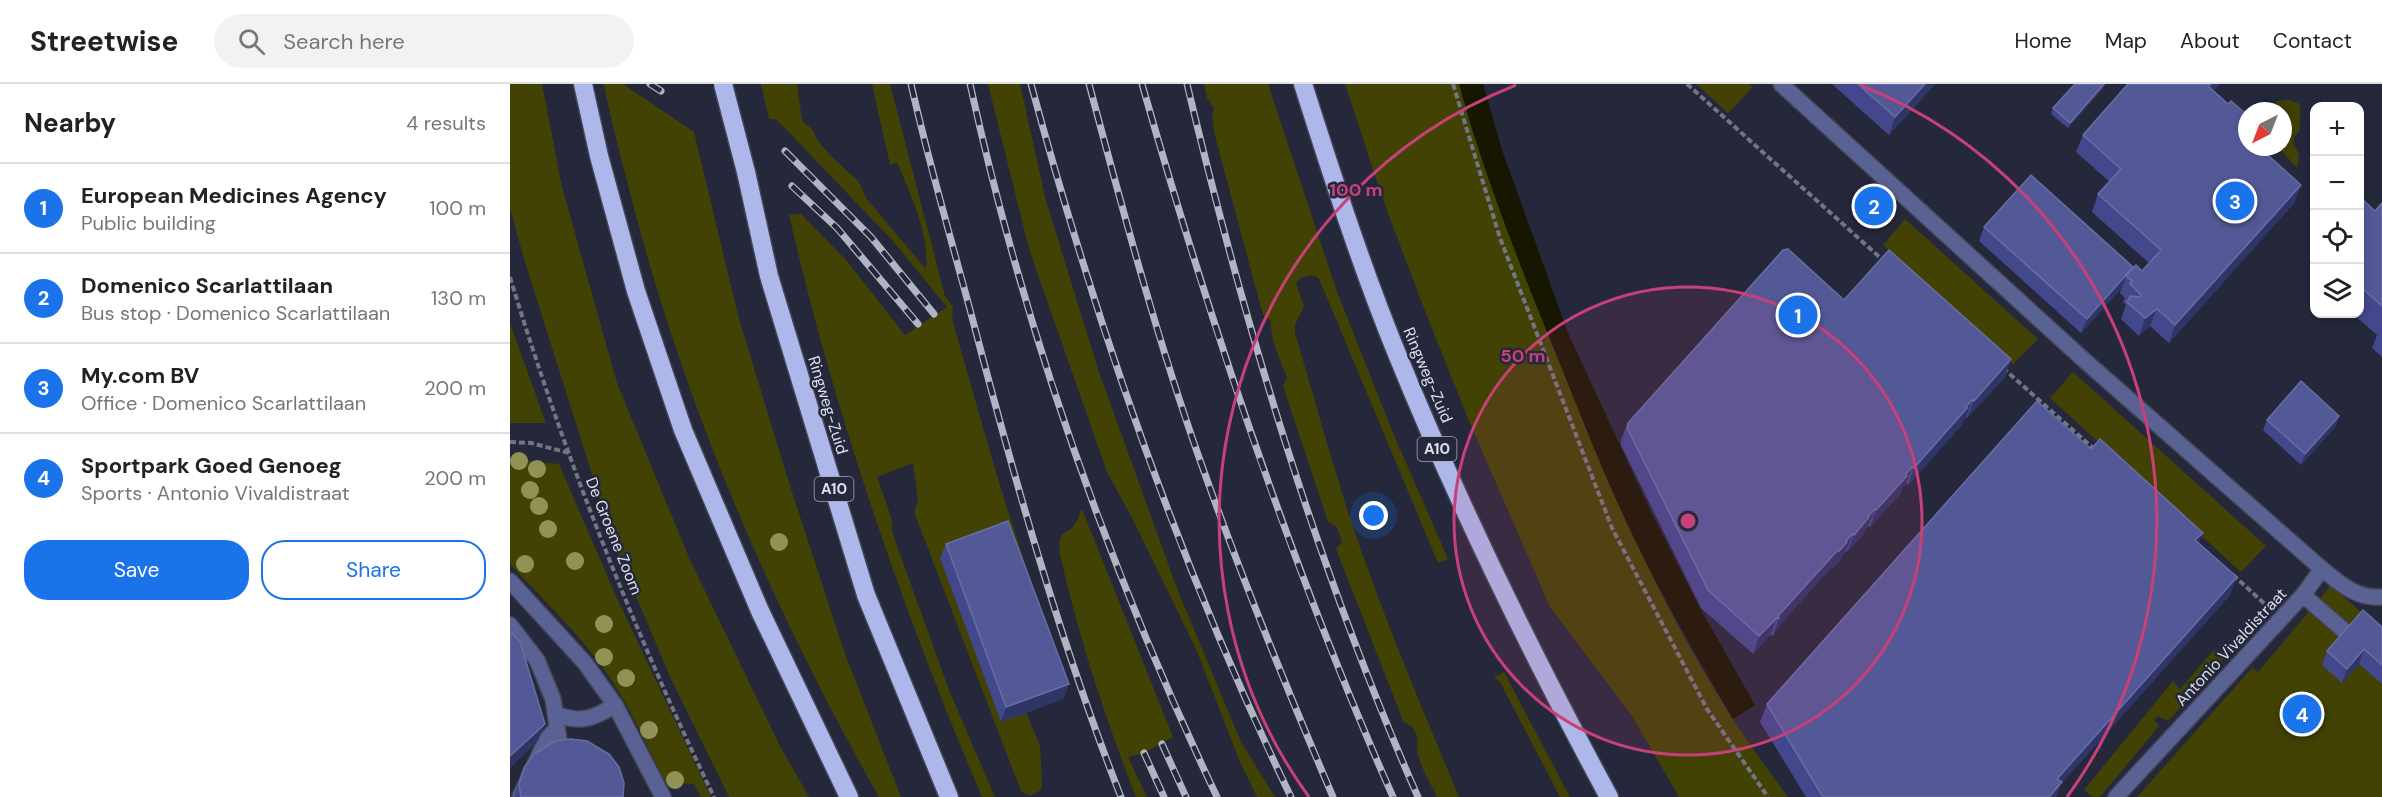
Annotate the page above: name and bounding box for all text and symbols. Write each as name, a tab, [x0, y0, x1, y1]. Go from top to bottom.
search box	[214, 14, 634, 68]
text: Streetwise	[30, 23, 178, 60]
icon: search	[235, 25, 268, 58]
text: Search here	[283, 27, 405, 56]
text: Home	[2014, 27, 2072, 55]
text: Map	[2105, 27, 2147, 55]
text: About	[2180, 27, 2240, 55]
text: Contact	[2273, 27, 2352, 55]
north arrow	[2238, 102, 2292, 156]
map controls	[2310, 102, 2364, 318]
button: +	[2310, 102, 2364, 156]
text: Nearby	[24, 106, 116, 140]
text: 4 results	[406, 110, 486, 136]
button: −	[2310, 156, 2364, 210]
text: 100 m	[1329, 178, 1383, 202]
pin: 3	[2216, 178, 2254, 224]
text: European Medicines Agency	[81, 181, 387, 210]
pin: 2	[1854, 184, 1894, 228]
text: 1	[40, 195, 47, 221]
text: 100 m	[429, 195, 486, 221]
text: Public building	[81, 210, 216, 236]
button: locate	[2310, 210, 2364, 264]
button: layers	[2310, 264, 2364, 318]
text: Domenico Scarlattilaan	[81, 271, 333, 300]
text: 2	[38, 285, 49, 311]
text: 130 m	[431, 285, 486, 311]
pin: 1	[1778, 292, 1818, 338]
text: Bus stop · Domenico Scarlattilaan	[81, 300, 390, 326]
street label: Ringweg-Zuid	[1398, 324, 1458, 426]
text: 50 m	[1500, 344, 1546, 368]
street label: Ringweg-Zuid	[803, 353, 853, 457]
text: My.com BV	[81, 361, 199, 390]
text: 3	[37, 375, 50, 401]
text: 200 m	[424, 375, 486, 401]
text: Office · Domenico Scarlattilaan	[81, 390, 366, 416]
road number: A10	[1418, 437, 1456, 461]
text: Sportpark Goed Genoeg	[81, 451, 342, 480]
text: 4	[37, 465, 50, 491]
text: 200 m	[424, 465, 486, 491]
street label: De Groene Zoom	[581, 474, 647, 598]
road number: A10	[814, 477, 854, 501]
text: Sports · Antonio Vivaldistraat	[81, 480, 350, 506]
your location	[1359, 501, 1388, 530]
centre of rings	[1678, 511, 1698, 531]
button: Save	[24, 540, 249, 600]
button: Share	[261, 540, 486, 600]
street label: Antonio Vivaldistraat	[2171, 583, 2291, 711]
pin: 4	[2282, 692, 2322, 736]

